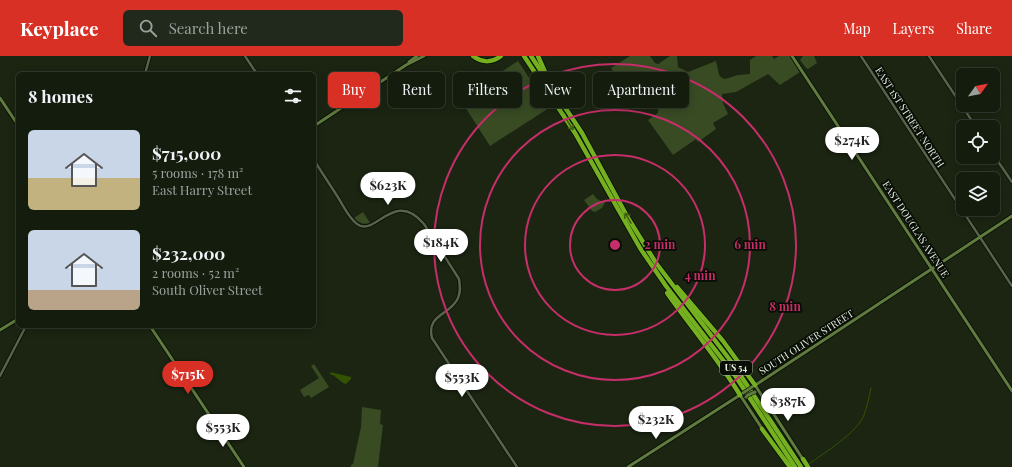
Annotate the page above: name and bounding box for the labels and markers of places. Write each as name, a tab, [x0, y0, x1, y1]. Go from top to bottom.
pin: $274K	[824, 127, 880, 161]
pin: $623K	[360, 172, 416, 206]
pin: $184K	[413, 229, 469, 263]
centre of rings	[608, 238, 622, 252]
pin: $715K	[160, 361, 216, 395]
pin: $553K	[434, 364, 490, 398]
pin: $387K	[760, 388, 816, 422]
pin: $232K	[628, 406, 684, 440]
pin: $553K	[195, 414, 251, 448]

